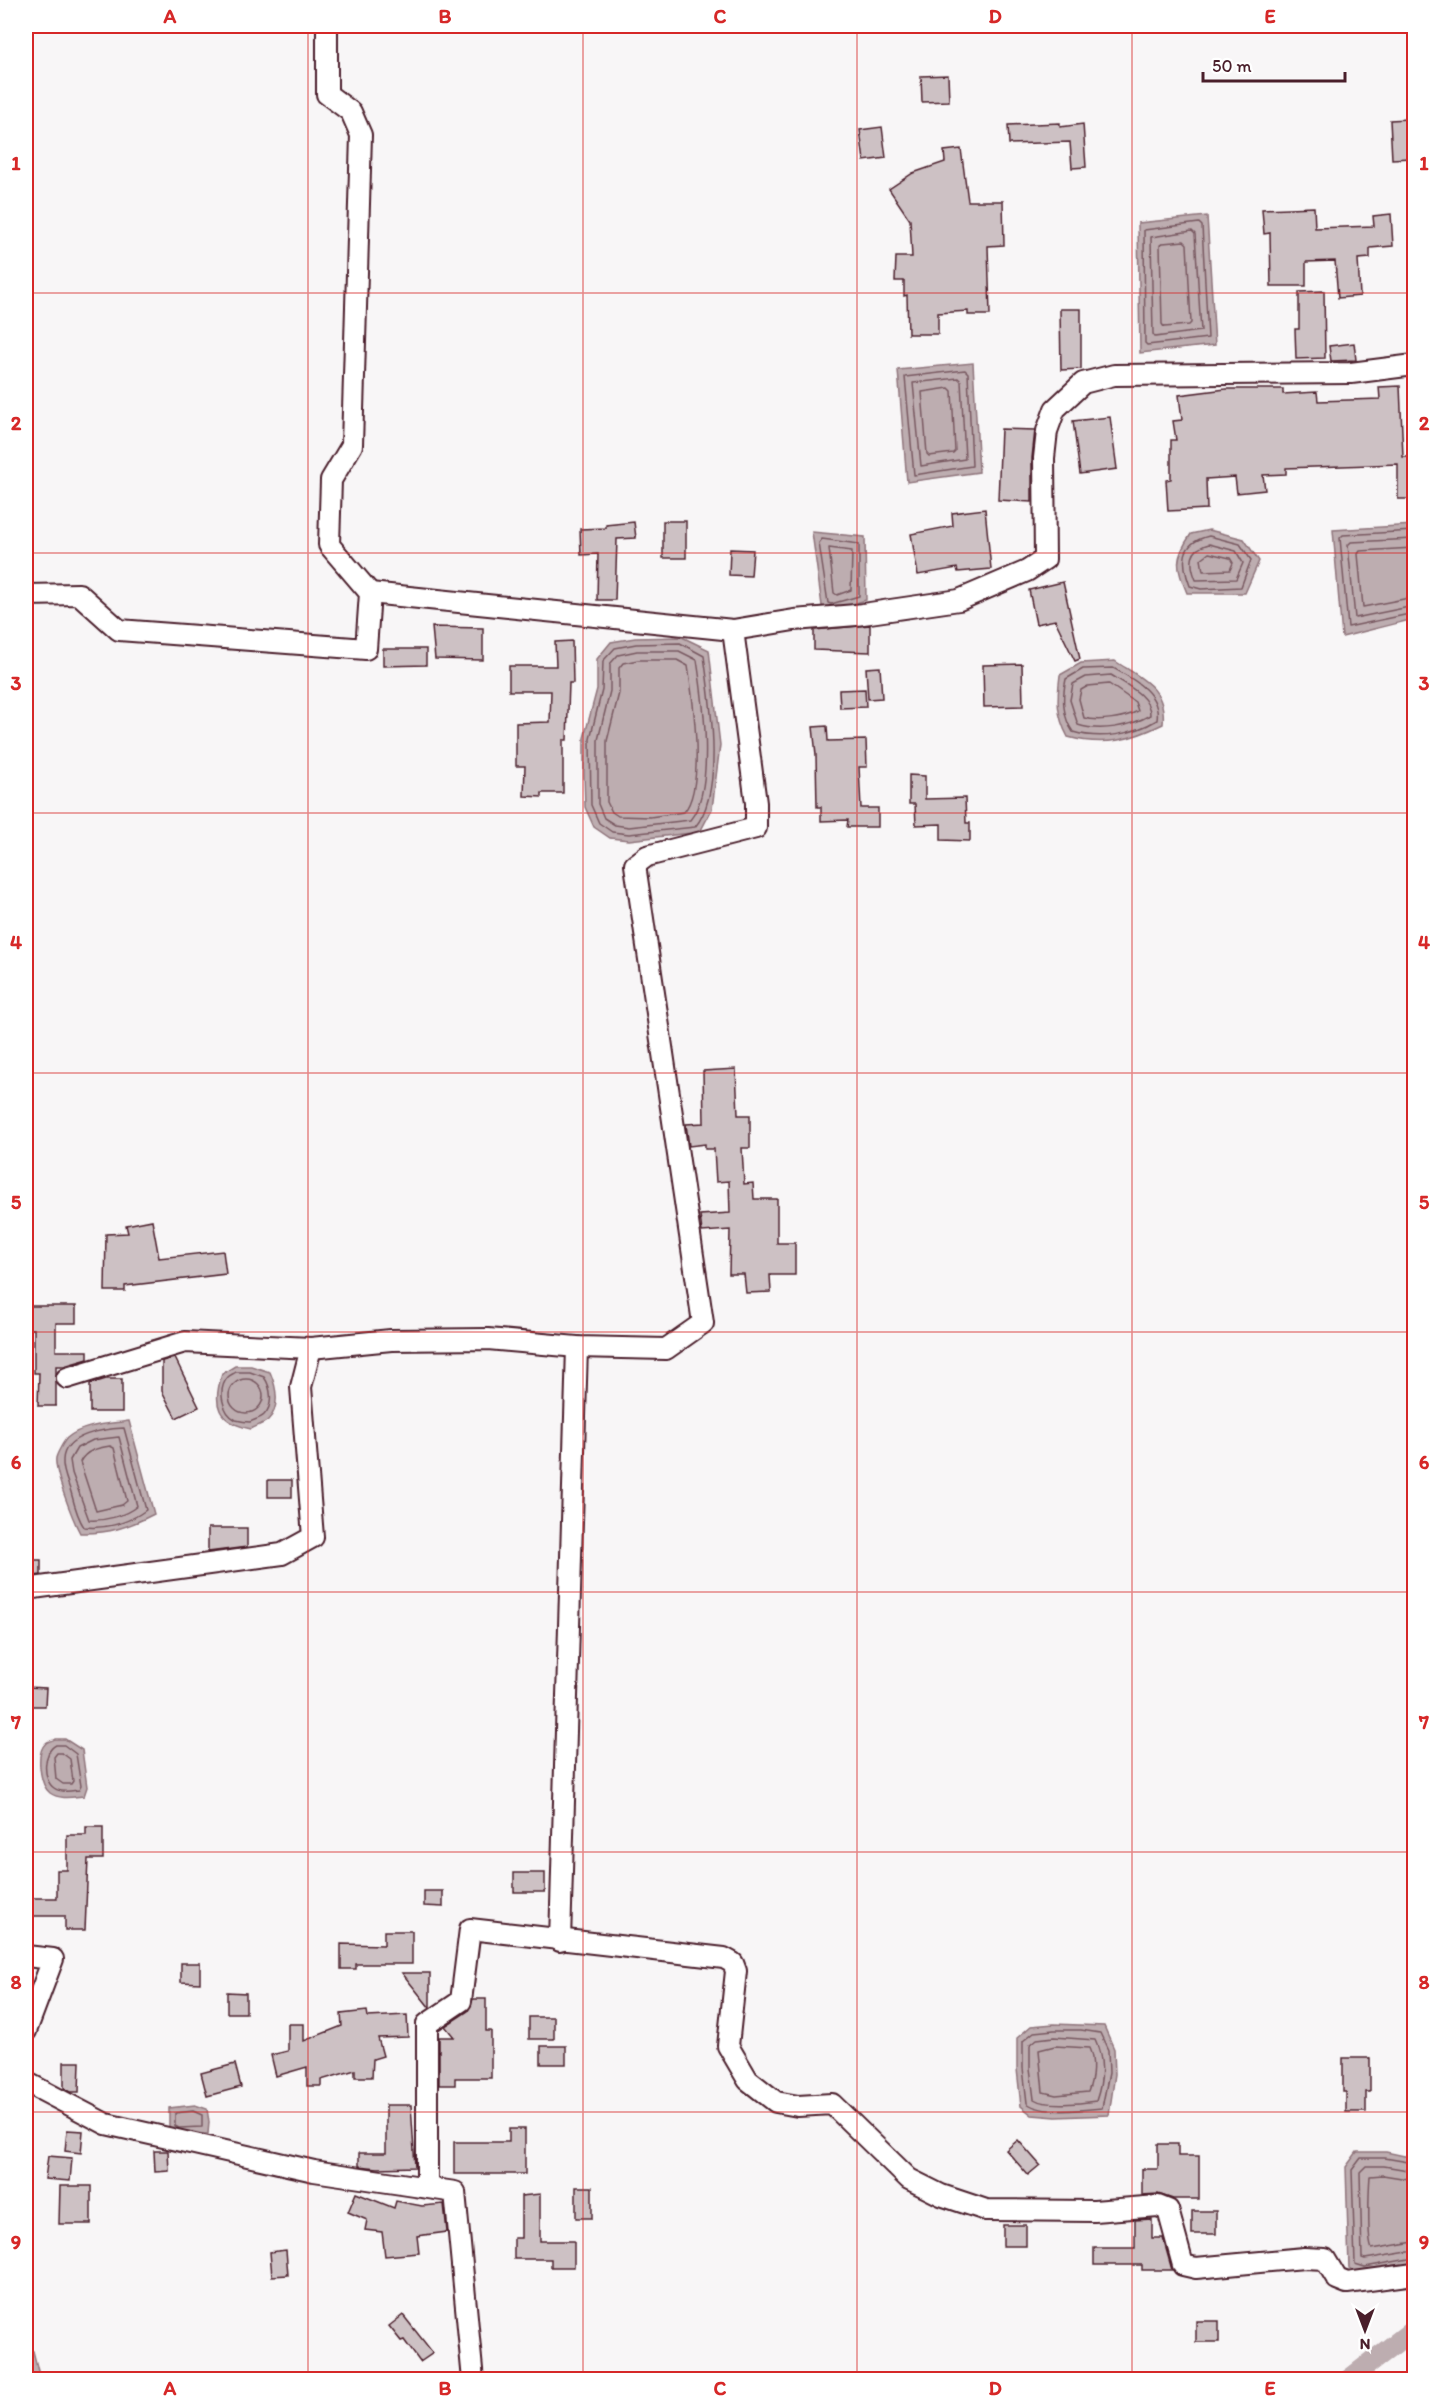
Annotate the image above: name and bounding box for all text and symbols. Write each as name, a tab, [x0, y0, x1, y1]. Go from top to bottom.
text: A	[163, 4, 177, 28]
text: B	[439, 4, 452, 28]
text: C	[714, 4, 727, 28]
text: D	[988, 4, 1002, 28]
text: E	[1264, 4, 1276, 28]
scale bar	[1203, 45, 1346, 83]
text: 50 m	[1212, 55, 1252, 77]
text: 1	[11, 151, 21, 175]
text: 1	[1419, 151, 1429, 175]
text: 2	[11, 411, 22, 435]
text: 2	[1419, 411, 1430, 435]
text: 3	[11, 671, 22, 695]
text: 3	[1419, 671, 1430, 695]
text: 4	[10, 930, 22, 954]
text: 4	[1418, 930, 1430, 954]
text: 5	[11, 1190, 22, 1214]
text: 5	[1419, 1190, 1430, 1214]
text: 6	[11, 1450, 22, 1474]
text: 6	[1419, 1450, 1430, 1474]
text: 7	[10, 1710, 21, 1734]
text: 7	[1418, 1710, 1429, 1734]
text: 8	[11, 1970, 22, 1994]
text: 8	[1419, 1970, 1430, 1994]
text: 9	[11, 2230, 21, 2254]
text: 9	[1419, 2230, 1429, 2254]
north arrow	[1335, 2300, 1395, 2360]
text: N	[1360, 2335, 1370, 2354]
text: A	[163, 2376, 177, 2400]
text: B	[439, 2376, 452, 2400]
text: C	[714, 2376, 727, 2400]
text: D	[988, 2376, 1002, 2400]
text: E	[1264, 2376, 1276, 2400]

